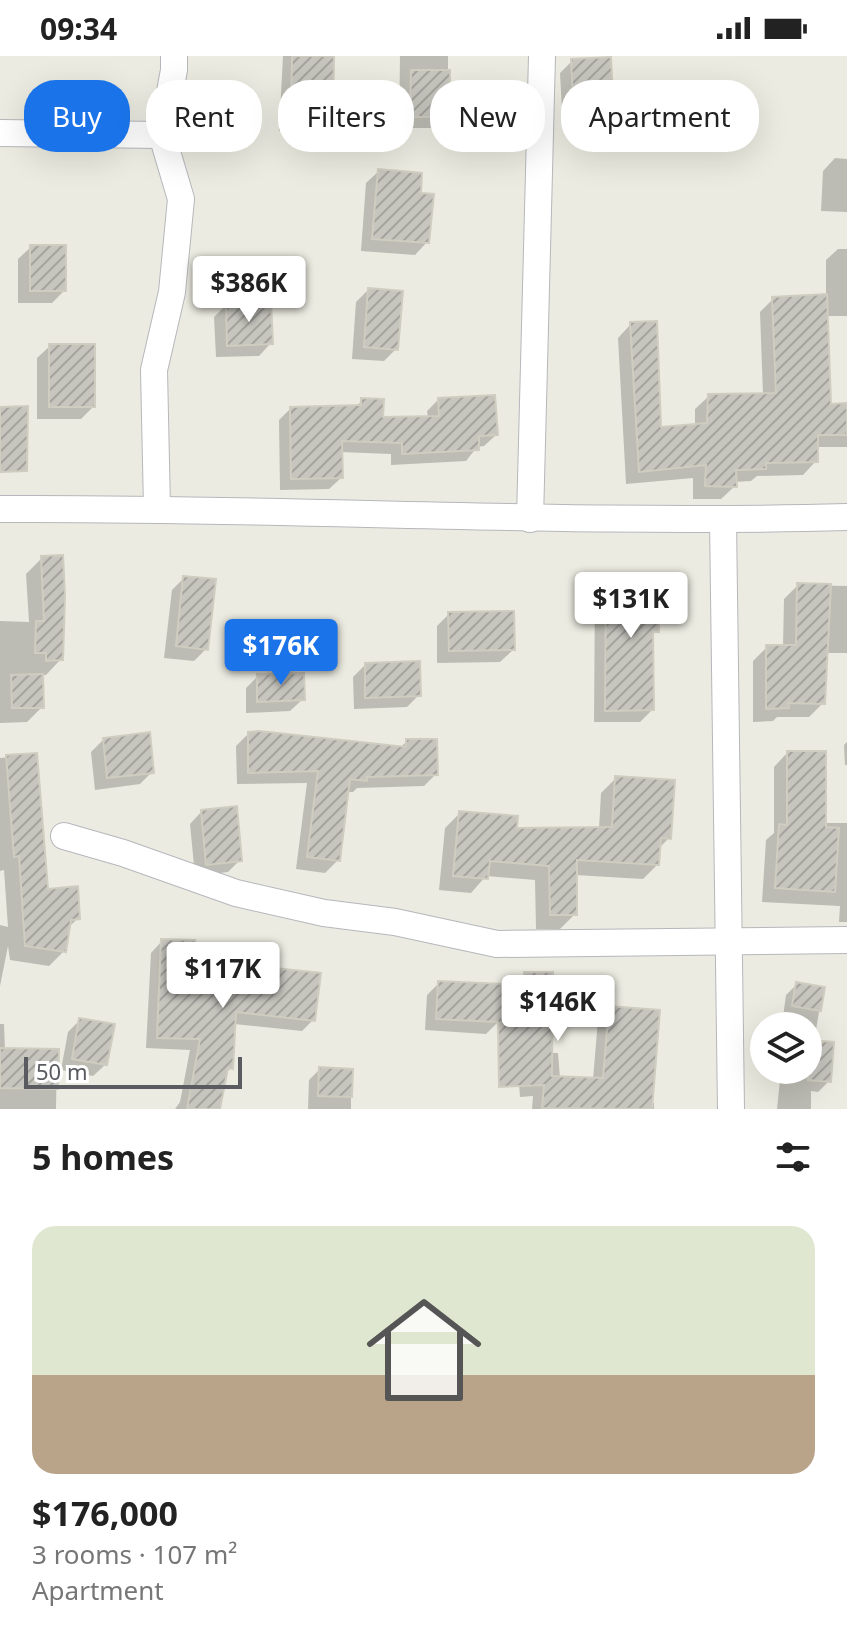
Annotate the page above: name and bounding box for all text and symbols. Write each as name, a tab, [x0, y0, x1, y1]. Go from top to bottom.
text: 09:34	[40, 8, 117, 49]
chip: Buy	[24, 80, 130, 152]
chip: Rent	[146, 80, 262, 152]
chip: Filters	[278, 80, 414, 152]
chip: New	[430, 80, 545, 152]
chip: Apartment	[561, 80, 759, 152]
pin: $386K	[193, 256, 305, 324]
text: $386K	[211, 264, 287, 300]
pin: $131K	[575, 572, 687, 640]
text: $131K	[593, 580, 669, 616]
pin: $176K	[225, 619, 337, 687]
text: $176K	[243, 627, 319, 663]
pin: $117K	[167, 942, 279, 1010]
text: $117K	[185, 950, 261, 986]
pin: $146K	[502, 975, 614, 1043]
text: $146K	[520, 983, 596, 1019]
map controls	[750, 1012, 822, 1084]
button: layers	[750, 1012, 822, 1084]
scale bar	[24, 1053, 242, 1089]
text: 50 m	[36, 1056, 87, 1086]
text: 5 homes	[32, 1134, 174, 1180]
icon: filters	[771, 1135, 815, 1179]
icon: home	[352, 1278, 496, 1422]
text: $176,000	[32, 1490, 178, 1536]
text: 3 rooms · 107 m²	[32, 1536, 237, 1572]
text: Apartment	[32, 1572, 164, 1608]

